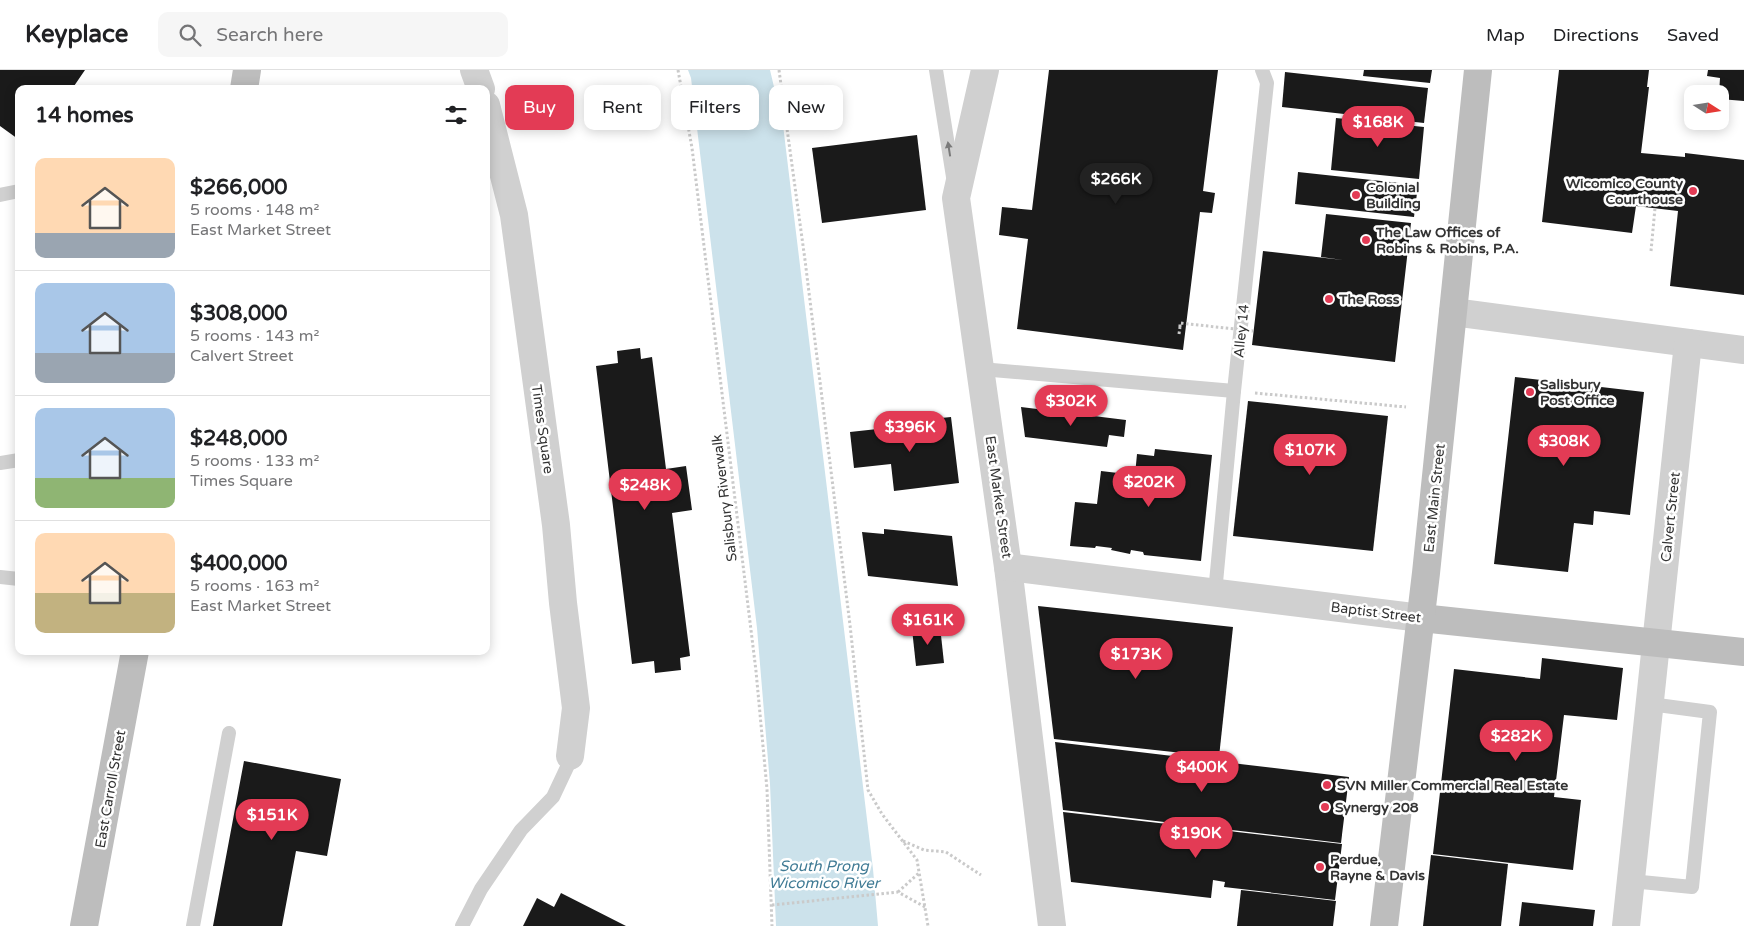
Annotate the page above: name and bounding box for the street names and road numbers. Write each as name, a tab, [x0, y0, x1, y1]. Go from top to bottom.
street label: Alley 14	[1230, 303, 1253, 359]
street label: Times Square	[528, 383, 557, 475]
street label: Salisbury Riverwalk	[708, 433, 741, 563]
street label: East Market Street	[981, 435, 1016, 560]
street label: East Main Street	[1420, 442, 1449, 553]
street label: Calvert Street	[1657, 470, 1684, 563]
street label: Baptist Street	[1330, 599, 1423, 627]
street label: East Carroll Street	[92, 728, 129, 849]

